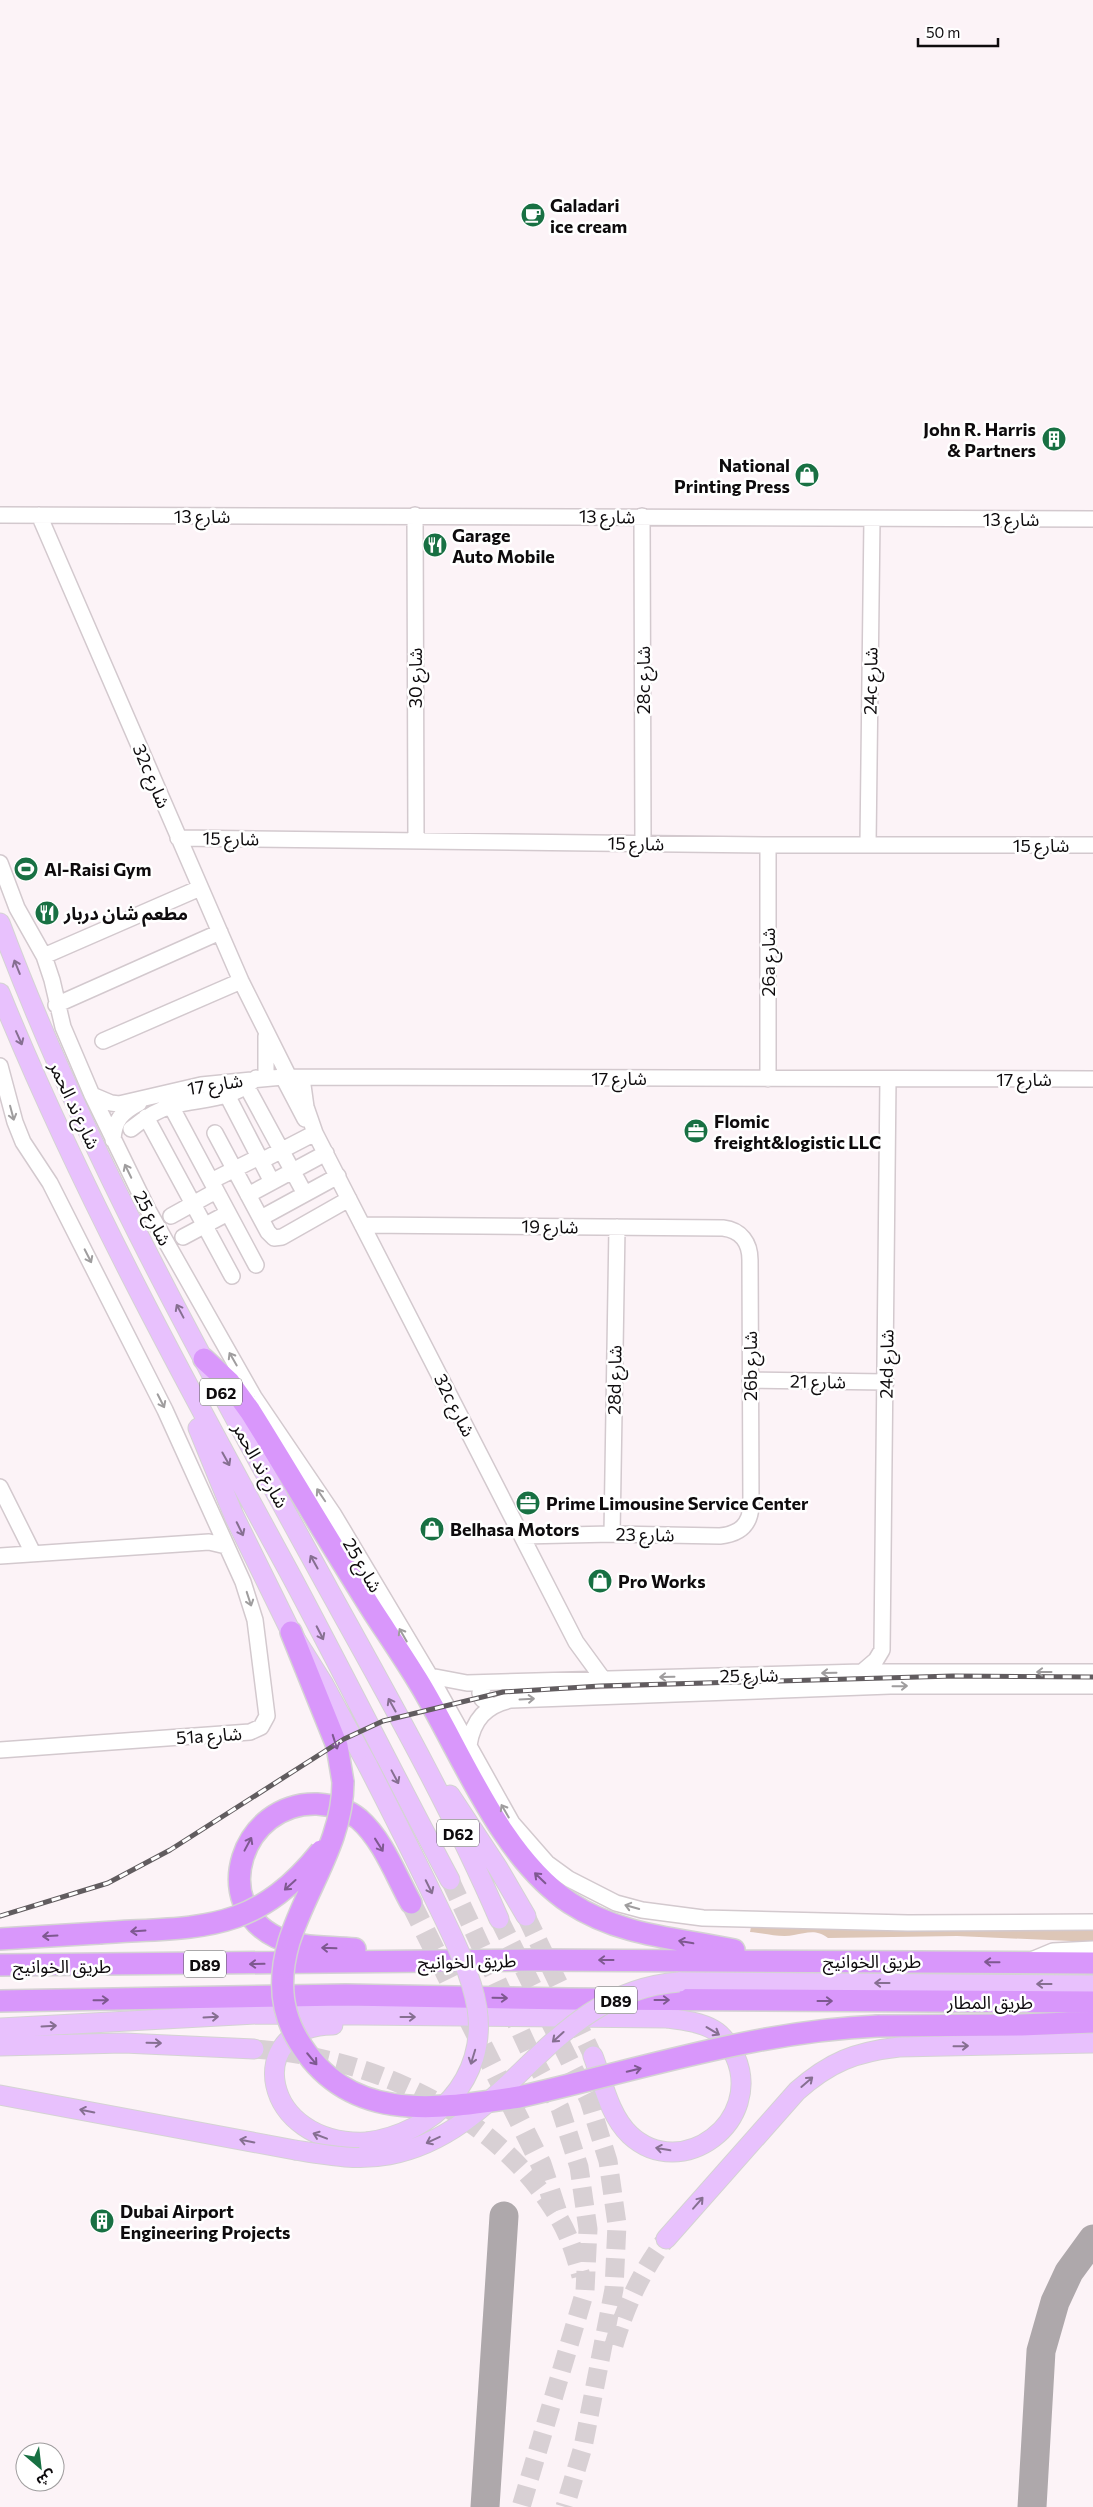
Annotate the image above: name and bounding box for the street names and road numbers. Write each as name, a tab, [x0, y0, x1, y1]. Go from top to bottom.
street label: شارع 13	[174, 505, 230, 531]
street label: شارع 13	[578, 505, 635, 531]
street label: شارع 13	[983, 508, 1039, 534]
street label: 28c شارع	[632, 646, 658, 714]
street label: 24c شارع	[858, 647, 886, 715]
street label: شارع 30	[404, 648, 430, 708]
street label: 32c شارع	[125, 741, 175, 813]
street label: شارع 15	[202, 827, 259, 853]
street label: شارع 15	[607, 832, 664, 858]
street label: شارع 15	[1013, 834, 1069, 860]
street label: 26a شارع	[757, 928, 783, 996]
street label: شارع ند الحمر	[41, 1057, 105, 1154]
street label: شارع 17	[591, 1067, 647, 1093]
street label: شارع 17	[996, 1068, 1052, 1094]
street label: شارع 17	[186, 1069, 245, 1103]
street label: شارع 25	[126, 1187, 177, 1251]
street label: شارع 19	[521, 1215, 579, 1241]
street label: 24d شارع	[874, 1329, 902, 1399]
street label: 26b شارع	[739, 1331, 765, 1401]
street label: 28d شارع	[602, 1345, 630, 1415]
street label: 32c شارع	[426, 1370, 480, 1442]
street label: شارع 21	[790, 1370, 846, 1396]
road number: D62	[200, 1378, 242, 1405]
street label: شارع ند الحمر	[225, 1418, 293, 1514]
street label: شارع 23	[615, 1522, 675, 1550]
street label: شارع 25	[335, 1534, 387, 1598]
street label: شارع 25	[719, 1663, 779, 1691]
street label: 51a شارع	[175, 1722, 243, 1752]
road number: D62	[437, 1820, 479, 1846]
street label: طريق الخوانيج	[418, 1949, 517, 1976]
road number: D89	[184, 1950, 226, 1978]
street label: طريق الخوانيج	[823, 1950, 921, 1975]
street label: طريق الخوانيج	[13, 1955, 111, 1980]
road number: D89	[595, 1986, 637, 2014]
street label: طريق المطار	[946, 1991, 1033, 2014]

